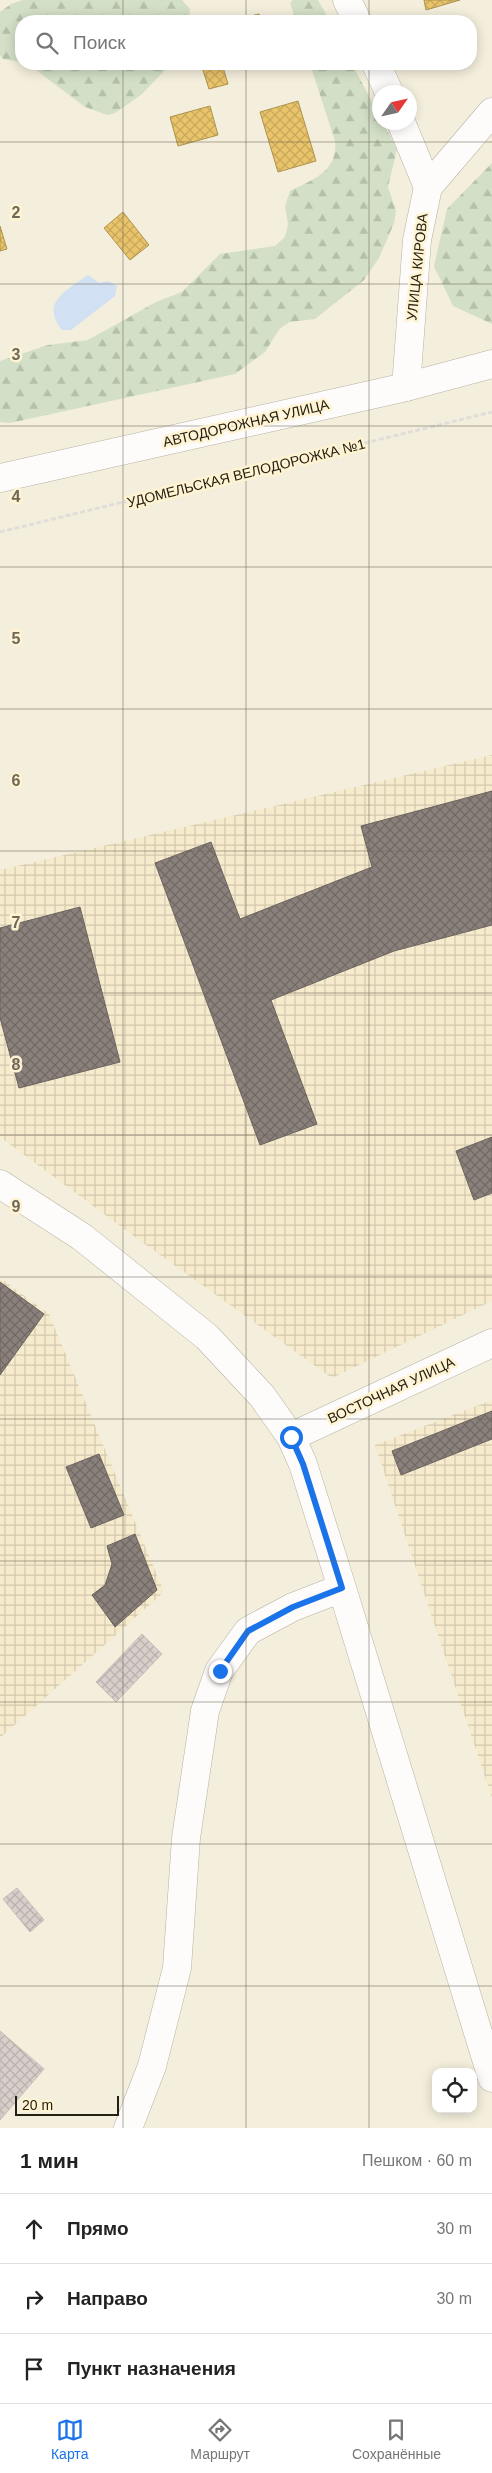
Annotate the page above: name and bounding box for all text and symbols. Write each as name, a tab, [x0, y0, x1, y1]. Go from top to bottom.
search box	[15, 15, 477, 70]
icon: search	[33, 29, 61, 57]
text: Поиск	[73, 32, 126, 53]
north arrow	[372, 85, 417, 130]
text: 2	[12, 204, 21, 221]
street label: УЛИЦА КИРОВА	[403, 212, 431, 321]
text: 3	[12, 346, 21, 363]
street label: АВТОДОРОЖНАЯ УЛИЦА	[161, 396, 331, 450]
street label: УДОМЕЛЬСКАЯ ВЕЛОДОРОЖКА №1	[125, 436, 367, 510]
text: 4	[12, 488, 21, 505]
text: 5	[12, 630, 21, 647]
text: 6	[12, 772, 21, 789]
text: 7	[12, 914, 21, 931]
text: 8	[12, 1056, 21, 1073]
text: 9	[12, 1198, 21, 1215]
street label: ВОСТОЧНАЯ УЛИЦА	[325, 1353, 458, 1426]
route start	[280, 1426, 303, 1449]
route end	[209, 1660, 232, 1683]
map controls	[432, 2068, 477, 2113]
button: locate	[432, 2068, 477, 2113]
scale bar	[15, 2093, 119, 2116]
text: 20 m	[22, 2097, 53, 2113]
text: 1 мин	[20, 2149, 79, 2172]
text: Пешком · 60 m	[362, 2152, 472, 2169]
icon: ahead	[20, 2215, 48, 2243]
text: Прямо	[67, 2218, 129, 2239]
text: 30 m	[436, 2220, 472, 2237]
icon: right	[20, 2285, 48, 2313]
text: Направо	[67, 2288, 148, 2309]
text: 30 m	[436, 2290, 472, 2307]
icon: arrive	[20, 2355, 48, 2383]
text: Пункт назначения	[67, 2358, 236, 2379]
tab: Карта	[51, 2416, 88, 2462]
tab: Маршрут	[190, 2416, 250, 2462]
tab: Сохранённые	[352, 2416, 441, 2462]

